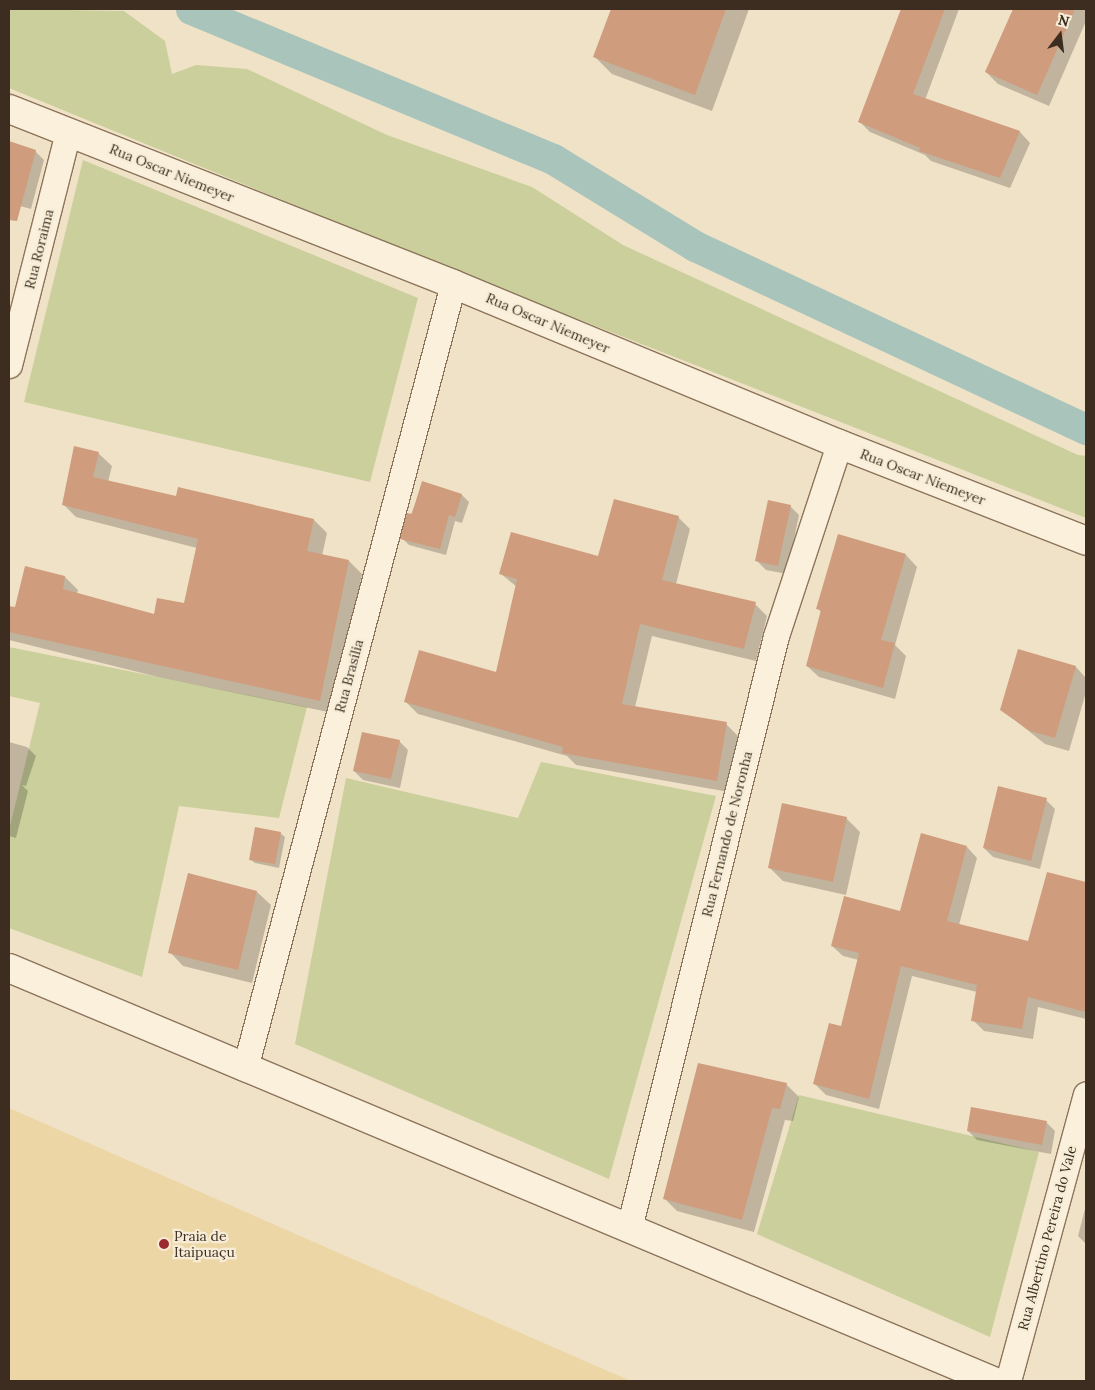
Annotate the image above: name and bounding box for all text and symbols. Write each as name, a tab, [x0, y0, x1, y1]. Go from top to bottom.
north arrow	[1035, 10, 1085, 60]
text: N	[1056, 10, 1071, 31]
street label: Rua Oscar Niemeyer	[107, 140, 237, 206]
street label: Rua Roraima	[21, 207, 57, 291]
street label: Rua Oscar Niemeyer	[483, 289, 613, 357]
street label: Rua Oscar Niemeyer	[858, 445, 988, 509]
street label: Rua Brasília	[331, 637, 367, 715]
street label: Rua Fernando de Noronha	[698, 749, 756, 919]
street label: Rua Albertino Pereira do Vale	[1014, 1144, 1080, 1332]
place label: Praia de Itaipuaçu	[174, 1228, 235, 1260]
marker: Praia de Itaipuaçu	[158, 1238, 170, 1250]

